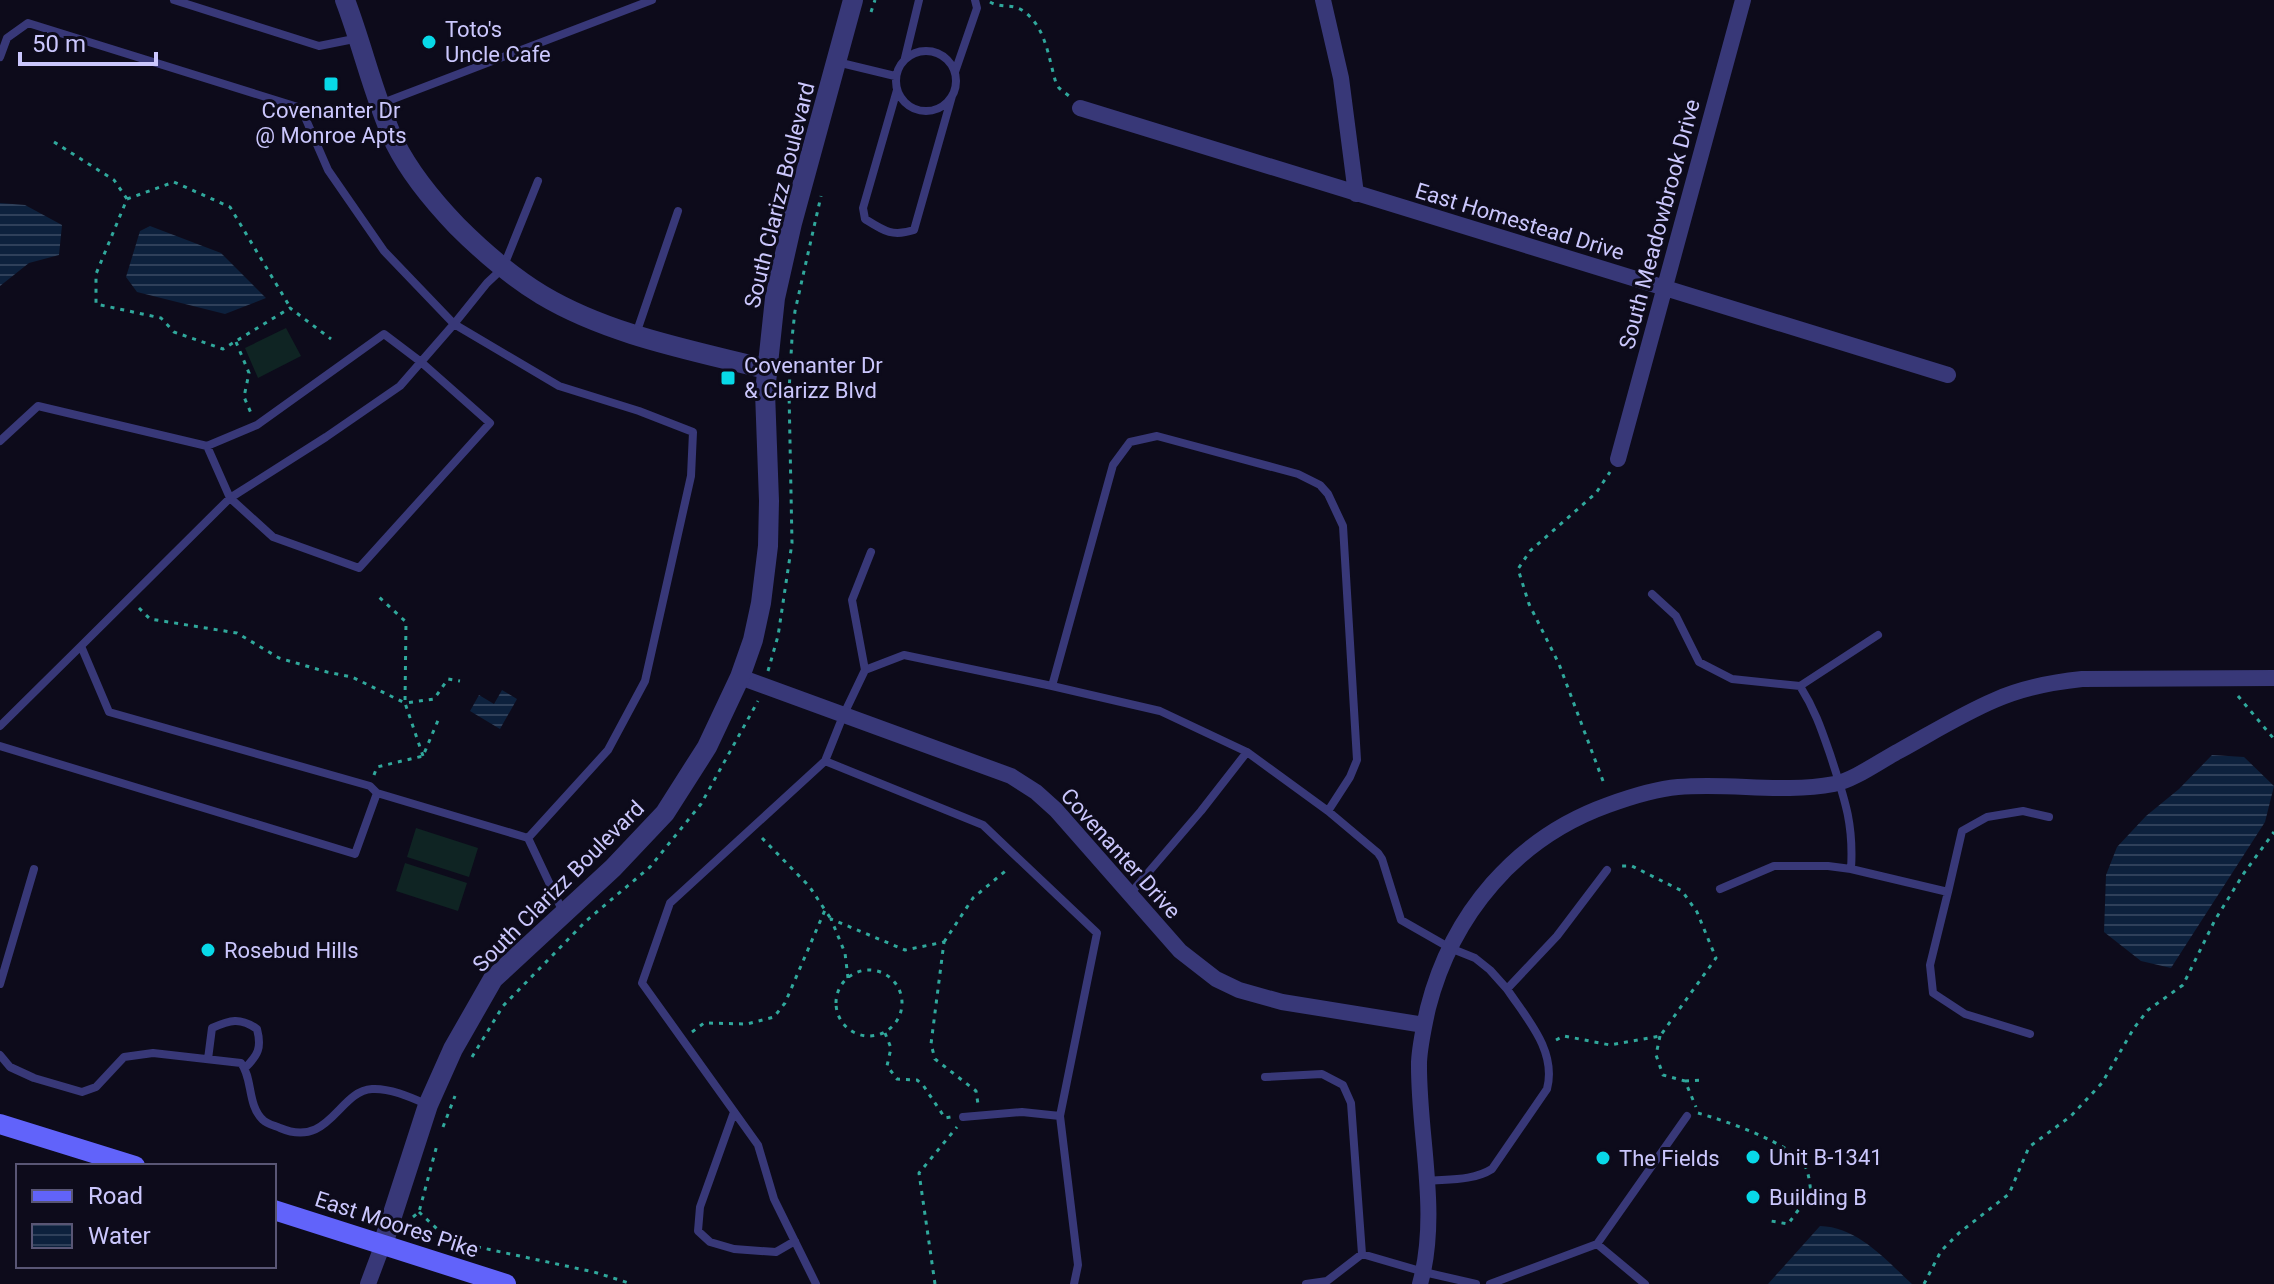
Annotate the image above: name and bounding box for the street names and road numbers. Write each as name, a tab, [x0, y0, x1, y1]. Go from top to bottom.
street label: South Clarizz Boulevard	[739, 80, 820, 311]
street label: South Meadowbrook Drive	[1614, 97, 1705, 352]
street label: East Homestead Drive	[1412, 178, 1627, 265]
street label: Covenanter Drive	[1056, 783, 1186, 924]
street label: South Clarizz Boulevard	[468, 796, 649, 977]
street label: East Moores Pike	[312, 1186, 482, 1263]

